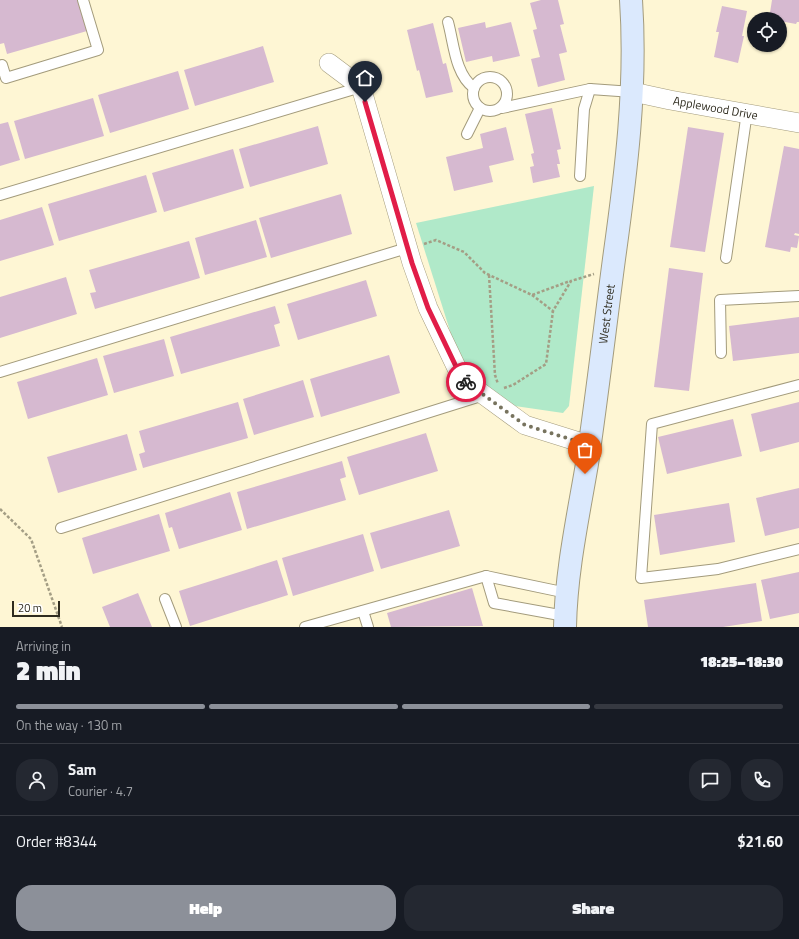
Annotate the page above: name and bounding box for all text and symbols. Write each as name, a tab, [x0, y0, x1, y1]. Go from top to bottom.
map controls	[747, 12, 787, 52]
button: locate	[747, 12, 787, 52]
pin	[348, 61, 382, 102]
icon: home	[354, 67, 376, 89]
street label: Applewood Drive	[672, 91, 759, 124]
street label: West Street	[593, 282, 620, 345]
courier	[446, 362, 486, 402]
icon: bike	[455, 371, 477, 393]
pin	[568, 433, 602, 474]
icon: bag	[574, 439, 596, 461]
scale bar	[12, 599, 60, 618]
text: 20 m	[18, 600, 42, 616]
text: Arriving in	[16, 636, 71, 656]
text: 18:25–18:30	[700, 650, 783, 673]
text: 2 min	[16, 651, 81, 690]
text: On the way · 130 m	[16, 715, 122, 735]
text: Sam	[68, 758, 96, 781]
button: person	[16, 759, 58, 801]
button: chat	[689, 759, 731, 801]
button: phone	[741, 759, 783, 801]
text: Courier · 4.7	[68, 781, 133, 801]
text: Order #8344	[16, 830, 97, 853]
text: $21.60	[737, 830, 783, 853]
button: Help	[16, 885, 396, 931]
button: Share	[404, 885, 783, 931]

